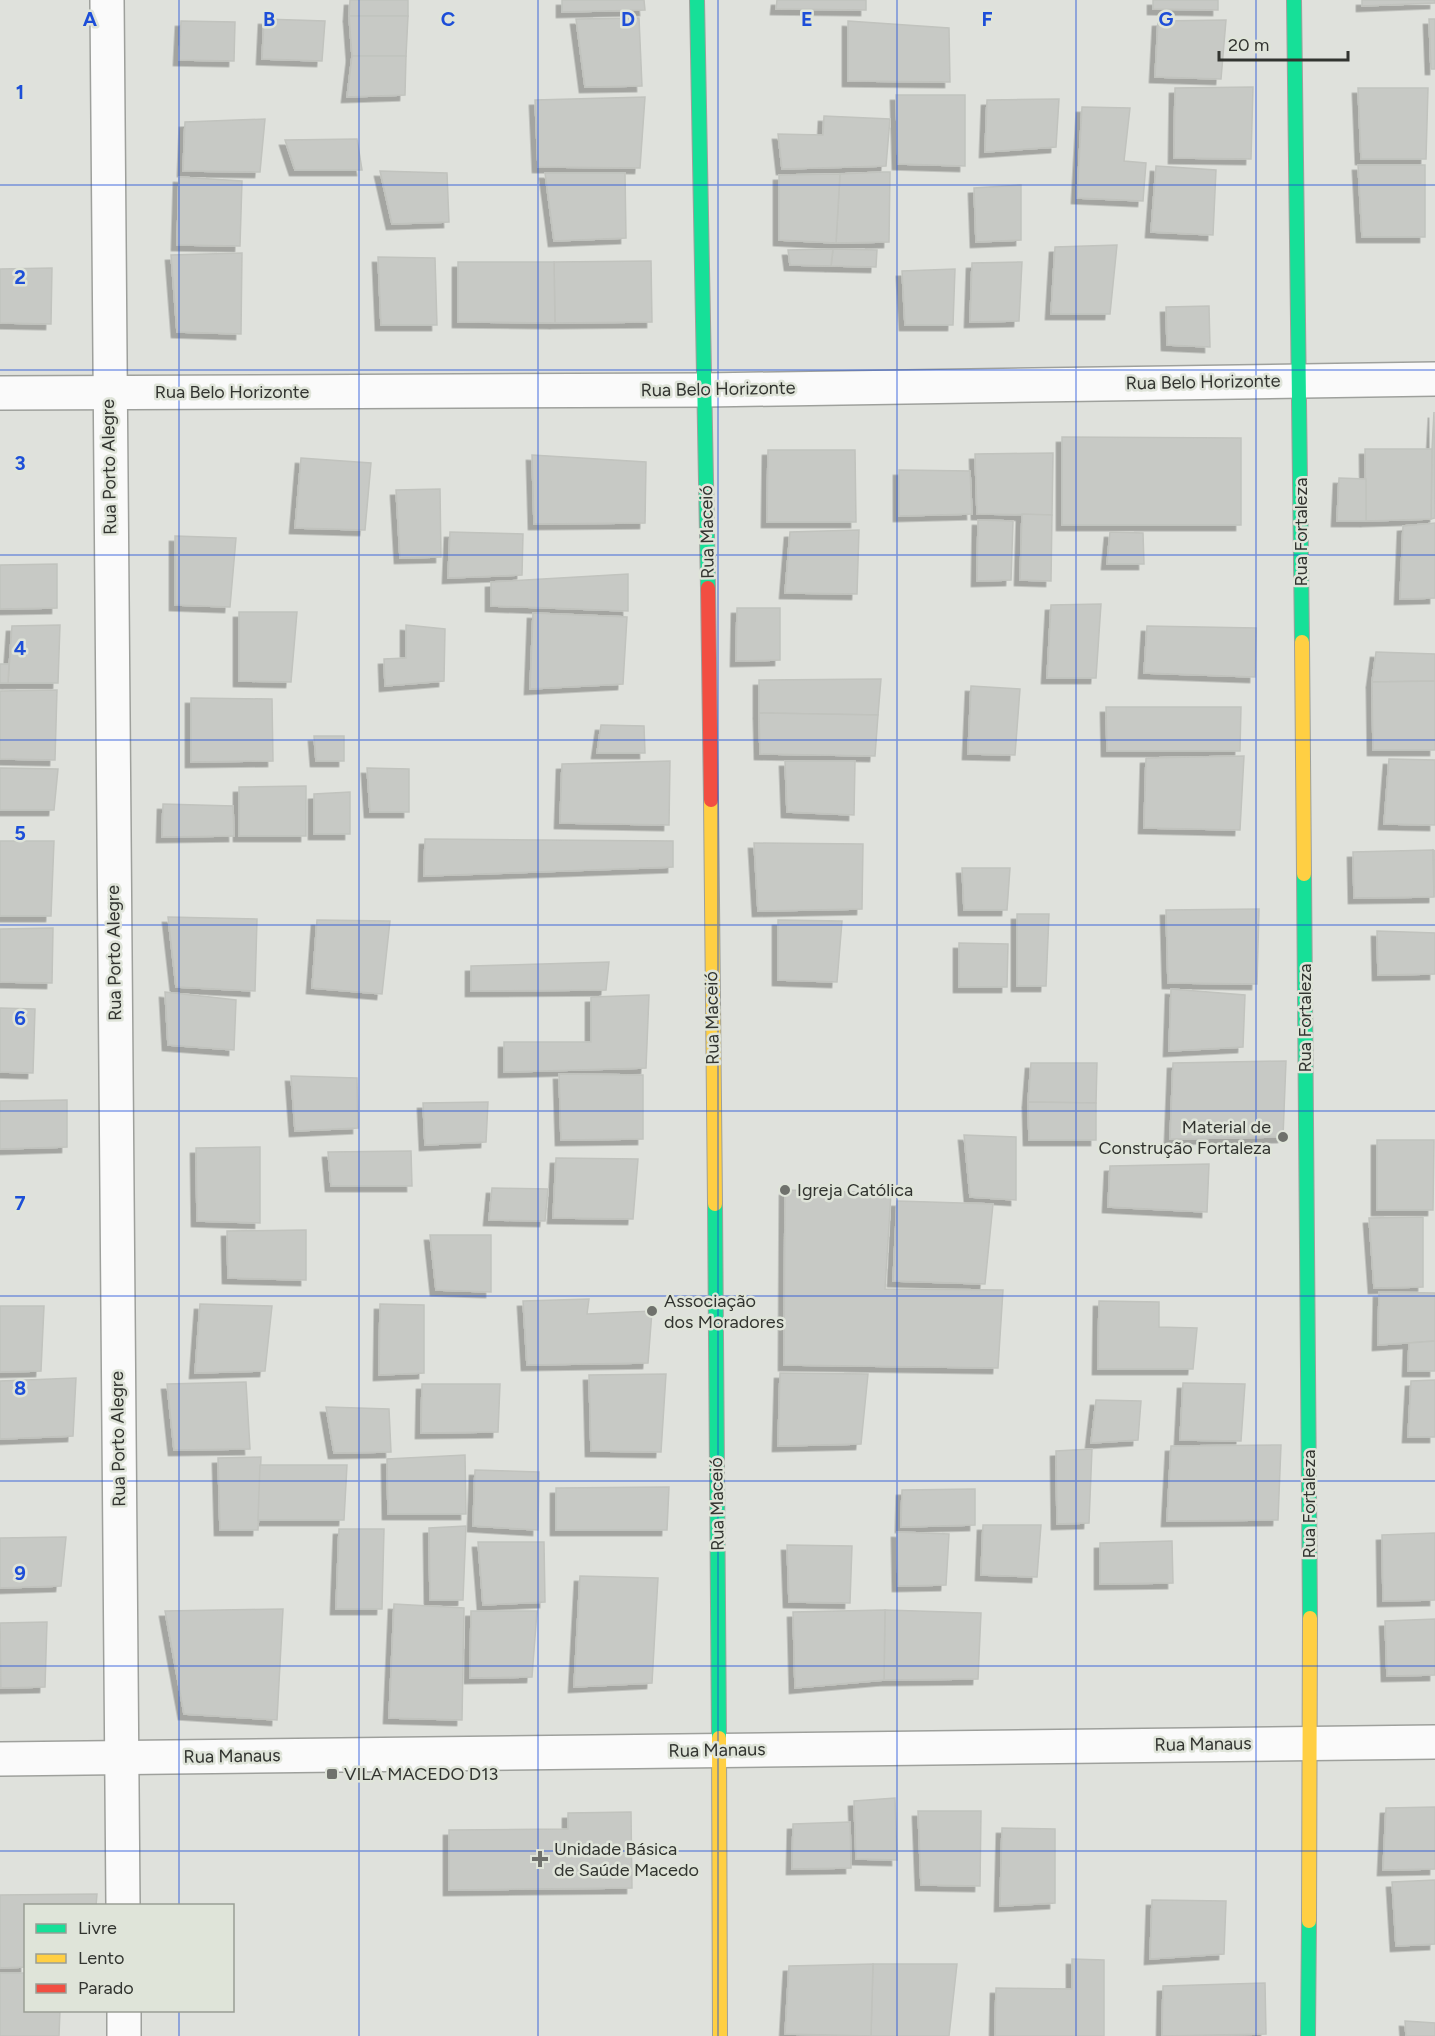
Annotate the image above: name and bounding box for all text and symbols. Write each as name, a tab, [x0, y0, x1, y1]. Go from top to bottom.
text: A	[83, 7, 98, 31]
text: B	[263, 7, 275, 31]
text: C	[441, 7, 455, 31]
text: D	[621, 7, 635, 31]
text: E	[801, 7, 813, 31]
text: F	[981, 7, 993, 31]
text: G	[1159, 7, 1174, 31]
scale bar	[1219, 24, 1348, 62]
text: 20 m	[1228, 34, 1269, 56]
text: 1	[16, 80, 24, 104]
text: 2	[14, 265, 26, 289]
street label: Rua Belo Horizonte	[1125, 370, 1281, 394]
street label: Rua Belo Horizonte	[640, 377, 796, 401]
street label: Rua Belo Horizonte	[155, 381, 310, 403]
street label: Rua Porto Alegre	[97, 399, 121, 535]
text: 3	[14, 451, 26, 475]
street label: Rua Fortaleza	[1290, 478, 1312, 586]
street label: Rua Maceió	[695, 485, 719, 579]
text: 4	[14, 636, 27, 660]
text: 5	[14, 821, 26, 845]
street label: Rua Porto Alegre	[102, 885, 126, 1021]
street label: Rua Fortaleza	[1294, 964, 1316, 1072]
street label: Rua Maceió	[700, 971, 724, 1065]
text: 6	[14, 1006, 26, 1030]
place label: Material de Construção Fortaleza	[1098, 1116, 1271, 1159]
marker: Material de Construção Fortaleza	[1276, 1130, 1290, 1144]
place label: Igreja Católica	[797, 1179, 913, 1201]
marker: Igreja Católica	[778, 1183, 792, 1197]
text: 7	[14, 1191, 26, 1215]
place label: Associação dos Moradores	[664, 1290, 784, 1333]
marker: Associação dos Moradores	[645, 1304, 659, 1318]
street label: Rua Porto Alegre	[106, 1371, 130, 1507]
text: 8	[14, 1376, 26, 1400]
street label: Rua Fortaleza	[1298, 1450, 1320, 1558]
street label: Rua Maceió	[705, 1457, 729, 1551]
text: 9	[14, 1561, 26, 1585]
street label: Rua Manaus	[1154, 1732, 1252, 1756]
street label: Rua Manaus	[668, 1738, 766, 1762]
street label: Rua Manaus	[183, 1744, 281, 1768]
place label: VILA MACEDO D13	[344, 1763, 498, 1785]
marker: VILA MACEDO D13	[325, 1767, 339, 1781]
place label: Unidade Básica de Saúde Macedo	[554, 1838, 699, 1881]
marker: Unidade Básica de Saúde Macedo	[531, 1850, 549, 1868]
legend	[24, 1904, 234, 2012]
text: Livre	[78, 1917, 117, 1939]
text: Lento	[78, 1947, 124, 1969]
text: Parado	[78, 1977, 134, 1999]

